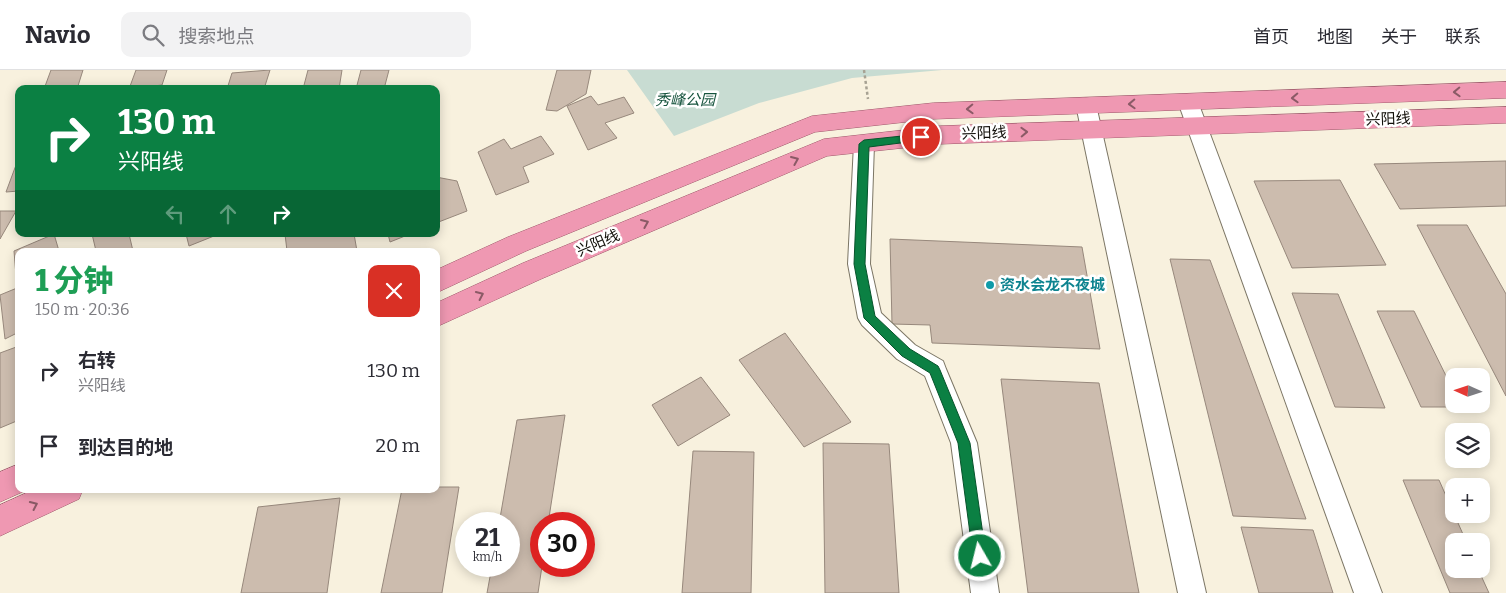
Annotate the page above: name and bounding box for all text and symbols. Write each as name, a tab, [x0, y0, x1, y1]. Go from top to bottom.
search box	[121, 12, 471, 57]
text: Navio	[25, 21, 91, 49]
icon: search	[139, 21, 167, 49]
text: 搜索地点	[179, 25, 255, 48]
text: 首页	[1253, 26, 1289, 48]
text: 地图	[1317, 26, 1353, 48]
text: 关于	[1381, 26, 1417, 48]
text: 联系	[1445, 26, 1481, 48]
one-way arrow	[1453, 87, 1461, 97]
park label: 秀峰公园	[655, 91, 717, 109]
one-way arrow	[1291, 93, 1298, 103]
one-way arrow	[1128, 98, 1136, 109]
text: 130 m	[118, 101, 215, 143]
one-way arrow	[966, 104, 974, 115]
icon: right	[35, 105, 100, 170]
street label: 兴阳线	[1365, 109, 1411, 129]
pin	[900, 116, 942, 158]
icon: arrive	[907, 123, 935, 151]
street label: 兴阳线	[961, 123, 1007, 143]
one-way arrow	[1021, 127, 1029, 137]
text: 兴阳线	[118, 148, 184, 175]
one-way arrow	[790, 156, 799, 167]
icon: left	[161, 200, 189, 228]
icon: ahead	[214, 200, 242, 228]
icon: right	[267, 200, 295, 228]
one-way arrow	[640, 219, 649, 230]
street label: 兴阳线	[574, 226, 622, 260]
text: 1 分钟	[35, 263, 113, 299]
button: close	[368, 265, 420, 317]
place label: 资水会龙不夜城	[1000, 276, 1105, 294]
marker: 资水会龙不夜城	[984, 279, 996, 291]
one-way arrow	[475, 291, 484, 301]
text: 150 m · 20:36	[35, 300, 129, 319]
text: 右转	[78, 349, 116, 372]
icon: right	[35, 357, 63, 385]
text: 130 m	[367, 359, 420, 382]
north arrow	[1445, 368, 1490, 412]
map controls	[1445, 368, 1490, 578]
text: 兴阳线	[78, 376, 126, 395]
button: layers	[1445, 423, 1490, 468]
icon: arrive	[35, 432, 63, 460]
text: 20 m	[376, 434, 420, 457]
text: 到达目的地	[78, 436, 173, 459]
button: +	[1445, 478, 1490, 523]
one-way arrow	[29, 500, 38, 511]
speed limit sign: 30	[530, 512, 595, 577]
text: 21	[475, 523, 500, 553]
position arrow	[953, 529, 1005, 581]
button: −	[1445, 533, 1490, 578]
text: km/h	[473, 550, 502, 564]

